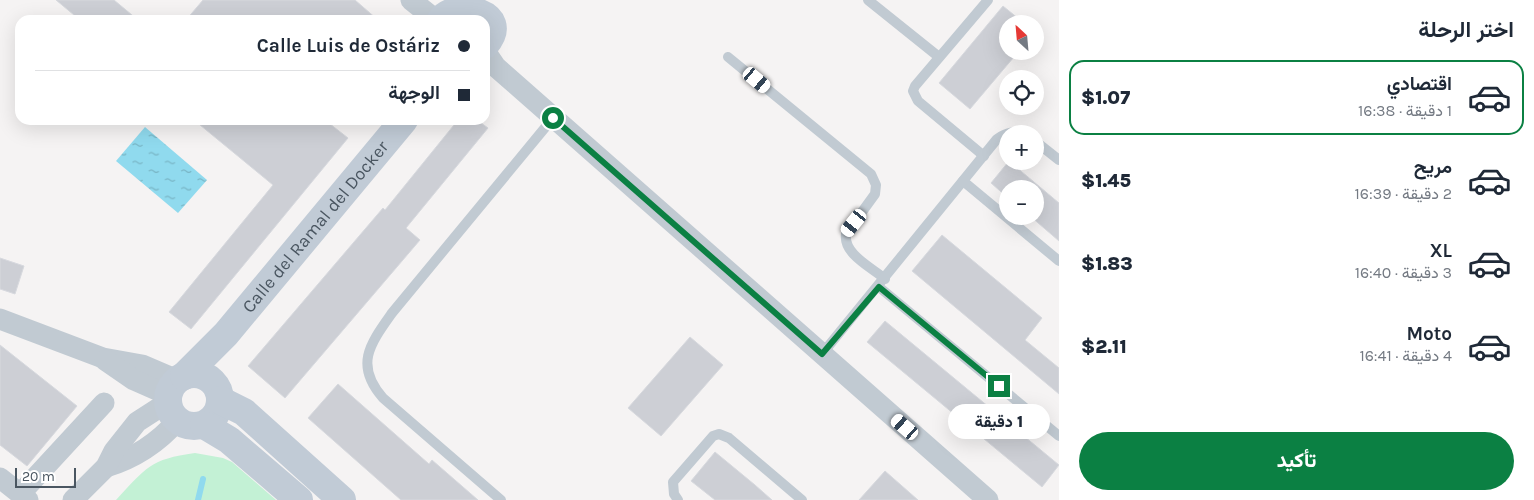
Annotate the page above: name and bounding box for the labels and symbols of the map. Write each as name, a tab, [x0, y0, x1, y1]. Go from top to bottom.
north arrow	[999, 15, 1044, 60]
car	[740, 65, 773, 95]
route start	[542, 107, 564, 129]
street label: Calle del Ramal del Docker	[237, 136, 393, 317]
car	[838, 207, 869, 239]
route end	[988, 375, 1010, 397]
callout: 1 دقيقة	[948, 404, 1050, 438]
car	[888, 411, 921, 443]
scale bar	[15, 465, 76, 488]

